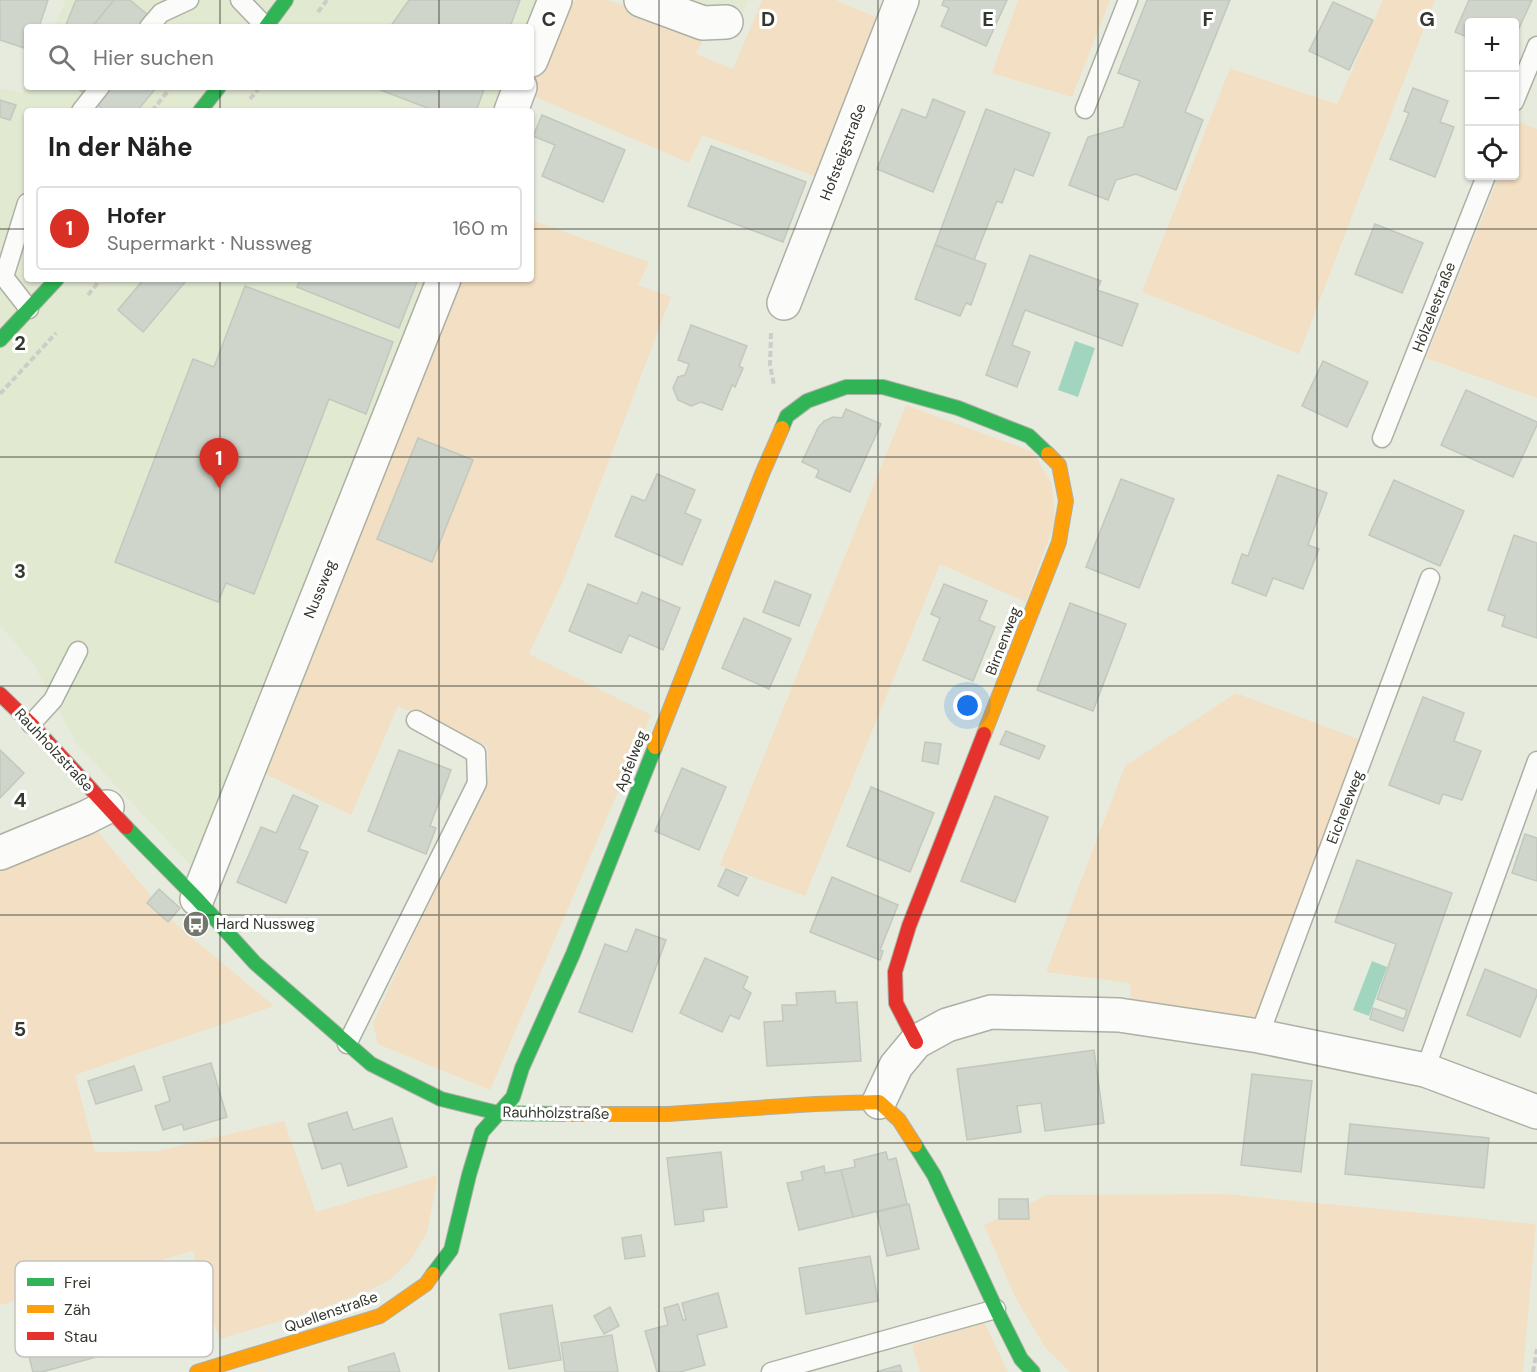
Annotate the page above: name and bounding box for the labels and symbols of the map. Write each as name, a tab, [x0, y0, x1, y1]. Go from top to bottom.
text: C	[542, 6, 556, 32]
text: D	[761, 6, 775, 32]
text: E	[982, 6, 994, 32]
text: F	[1202, 6, 1214, 32]
text: G	[1419, 6, 1435, 32]
street label: Hofsteigstraße	[815, 101, 871, 203]
street label: Hölzelestraße	[1408, 259, 1460, 355]
text: 2	[14, 330, 26, 356]
pin: 1	[200, 438, 238, 488]
street label: Nussweg	[299, 557, 341, 621]
text: 3	[14, 558, 26, 584]
street label: Birnenweg	[981, 604, 1025, 678]
your location	[953, 691, 982, 720]
street label: Rauhholzstraße	[10, 704, 98, 796]
street label: Apfelweg	[610, 728, 652, 794]
street label: Eicheleweg	[1322, 767, 1368, 847]
text: 4	[14, 787, 27, 813]
bus stop icon: Hard Nussweg	[181, 909, 211, 939]
place label: Hard Nussweg	[216, 914, 315, 934]
text: 5	[14, 1016, 26, 1042]
street label: Rauhholzstraße	[502, 1102, 610, 1124]
legend	[15, 1261, 213, 1357]
text: Frei	[64, 1272, 91, 1293]
street label: Quellenstraße	[282, 1287, 380, 1337]
text: Zäh	[64, 1299, 91, 1320]
text: Stau	[64, 1326, 97, 1347]

